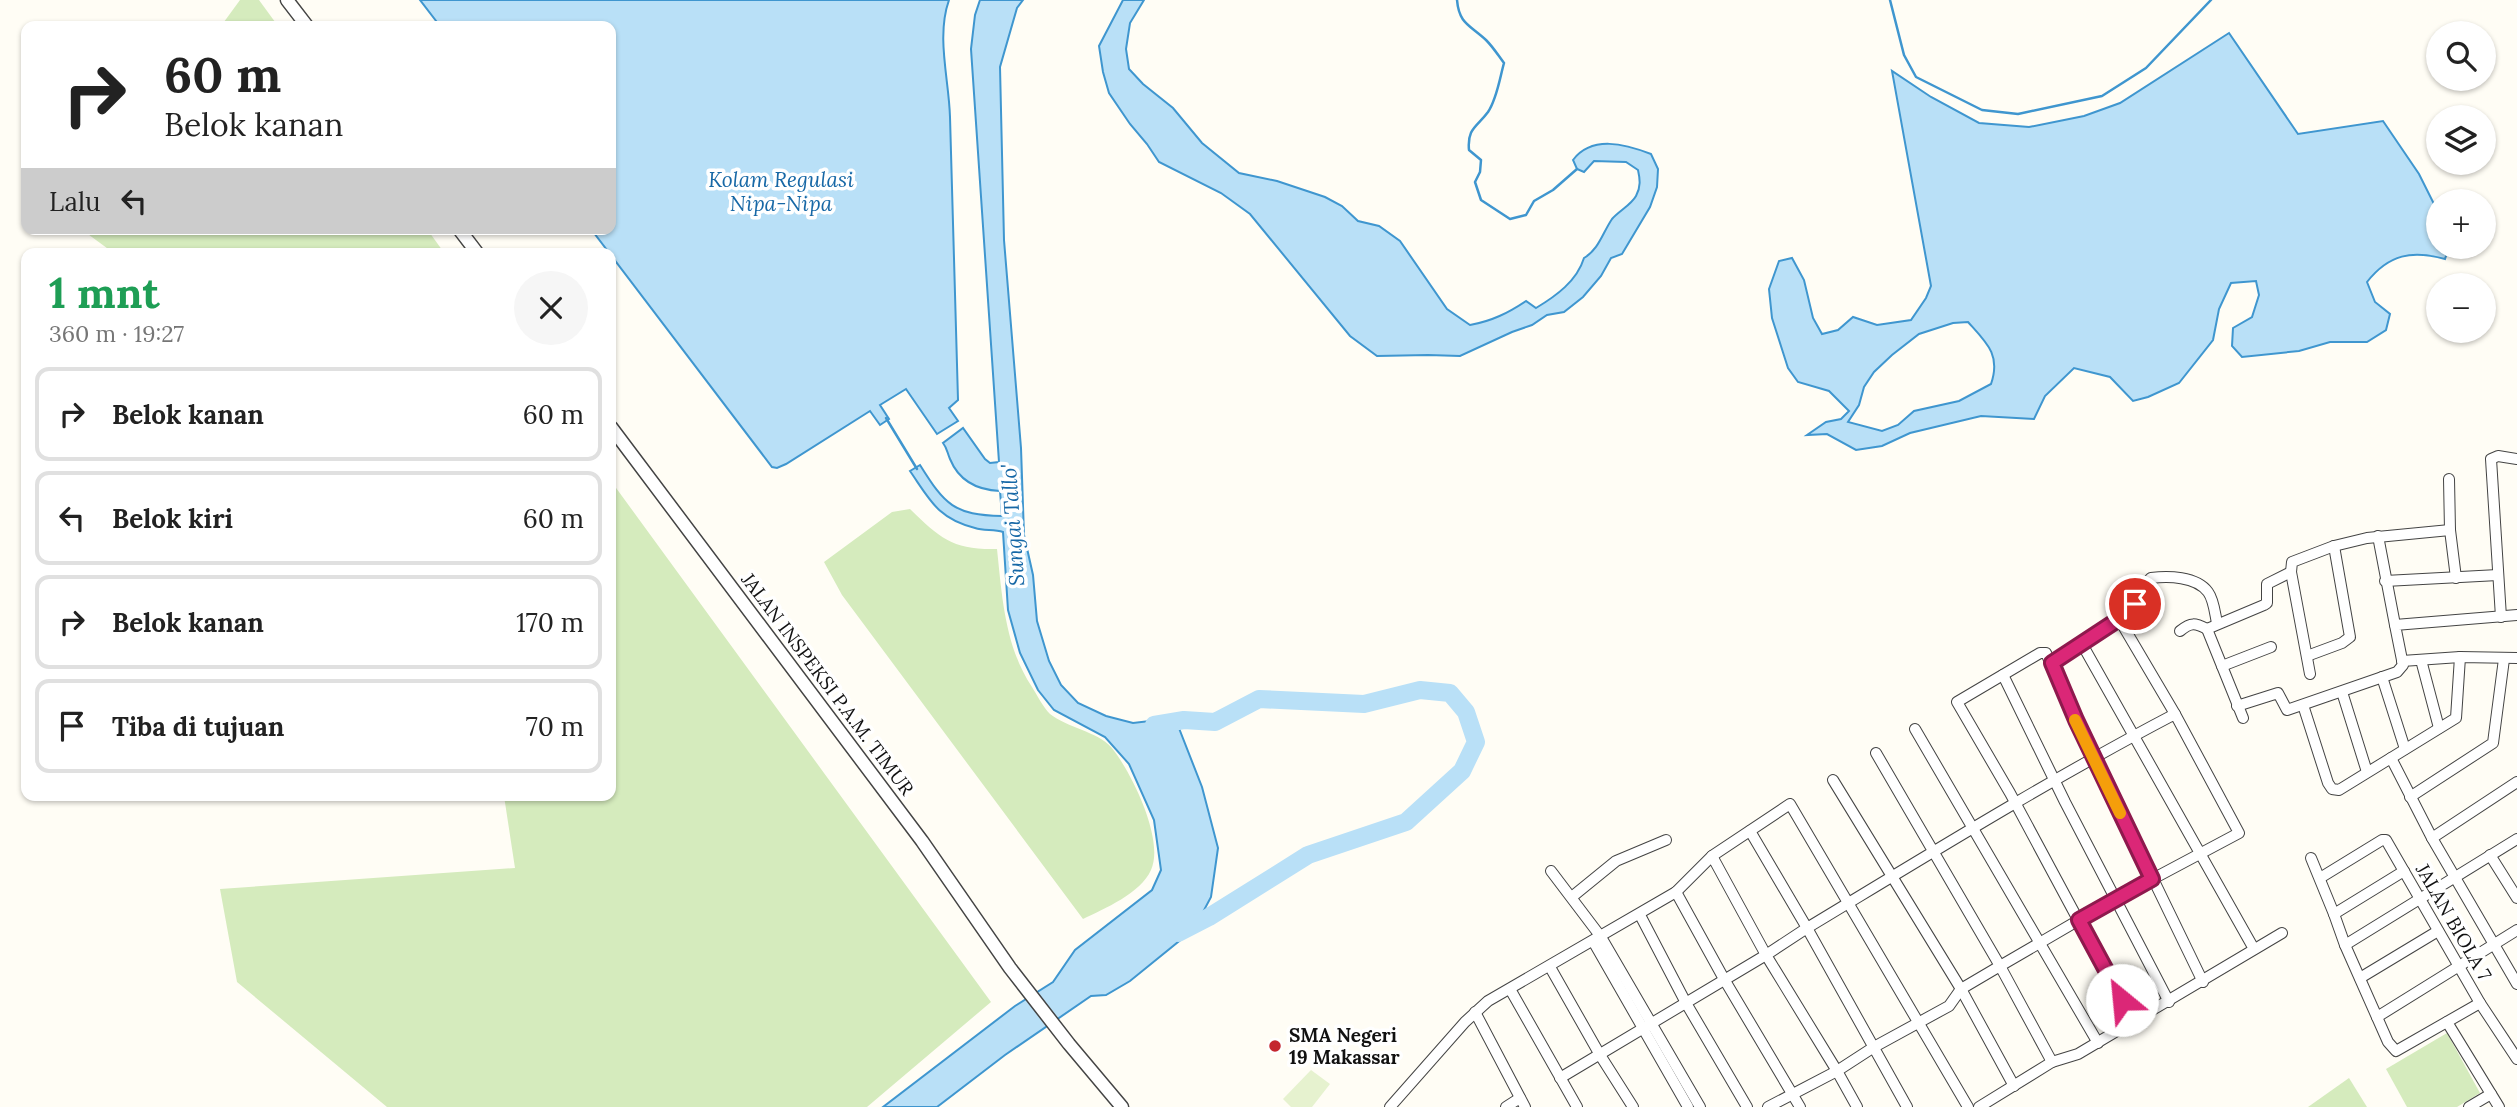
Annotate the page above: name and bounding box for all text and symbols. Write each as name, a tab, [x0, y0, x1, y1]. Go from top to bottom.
map controls	[2426, 21, 2496, 343]
button: search	[2426, 21, 2496, 91]
text: 60 m	[164, 43, 281, 105]
icon: right	[49, 49, 140, 140]
text: Belok kanan	[164, 104, 343, 145]
button: layers	[2426, 105, 2496, 175]
water label: Kolam Regulasi Nipa-Nipa	[708, 166, 854, 217]
icon: left	[115, 182, 153, 220]
text: Lalu	[49, 185, 101, 218]
button: +	[2426, 189, 2496, 259]
text: 1 mnt	[49, 266, 160, 320]
button: close	[514, 271, 588, 345]
button: −	[2426, 273, 2496, 343]
text: 360 m · 19:27	[49, 319, 184, 348]
icon: right	[53, 395, 91, 433]
text: Belok kanan	[112, 398, 264, 431]
text: 60 m	[523, 398, 584, 431]
water label: Sungai Tallo'	[995, 463, 1030, 587]
icon: left	[53, 499, 91, 537]
text: Belok kiri	[112, 502, 233, 535]
text: 60 m	[523, 502, 584, 535]
street label: JALAN INSPEKSI P.A.M. TIMUR	[736, 567, 919, 800]
pin	[2105, 574, 2165, 634]
icon: arrive	[2116, 585, 2154, 623]
icon: right	[53, 603, 91, 641]
text: Belok kanan	[112, 606, 264, 639]
text: 170 m	[516, 606, 584, 639]
icon: arrive	[53, 707, 91, 745]
text: Tiba di tujuan	[112, 710, 284, 743]
text: 70 m	[526, 710, 584, 743]
street label: JALAN BIOLA 7	[2410, 858, 2497, 985]
position arrow	[2085, 963, 2159, 1037]
place label: SMA Negeri 19 Makassar	[1289, 1023, 1400, 1069]
marker: SMA Negeri 19 Makassar	[1267, 1038, 1283, 1054]

